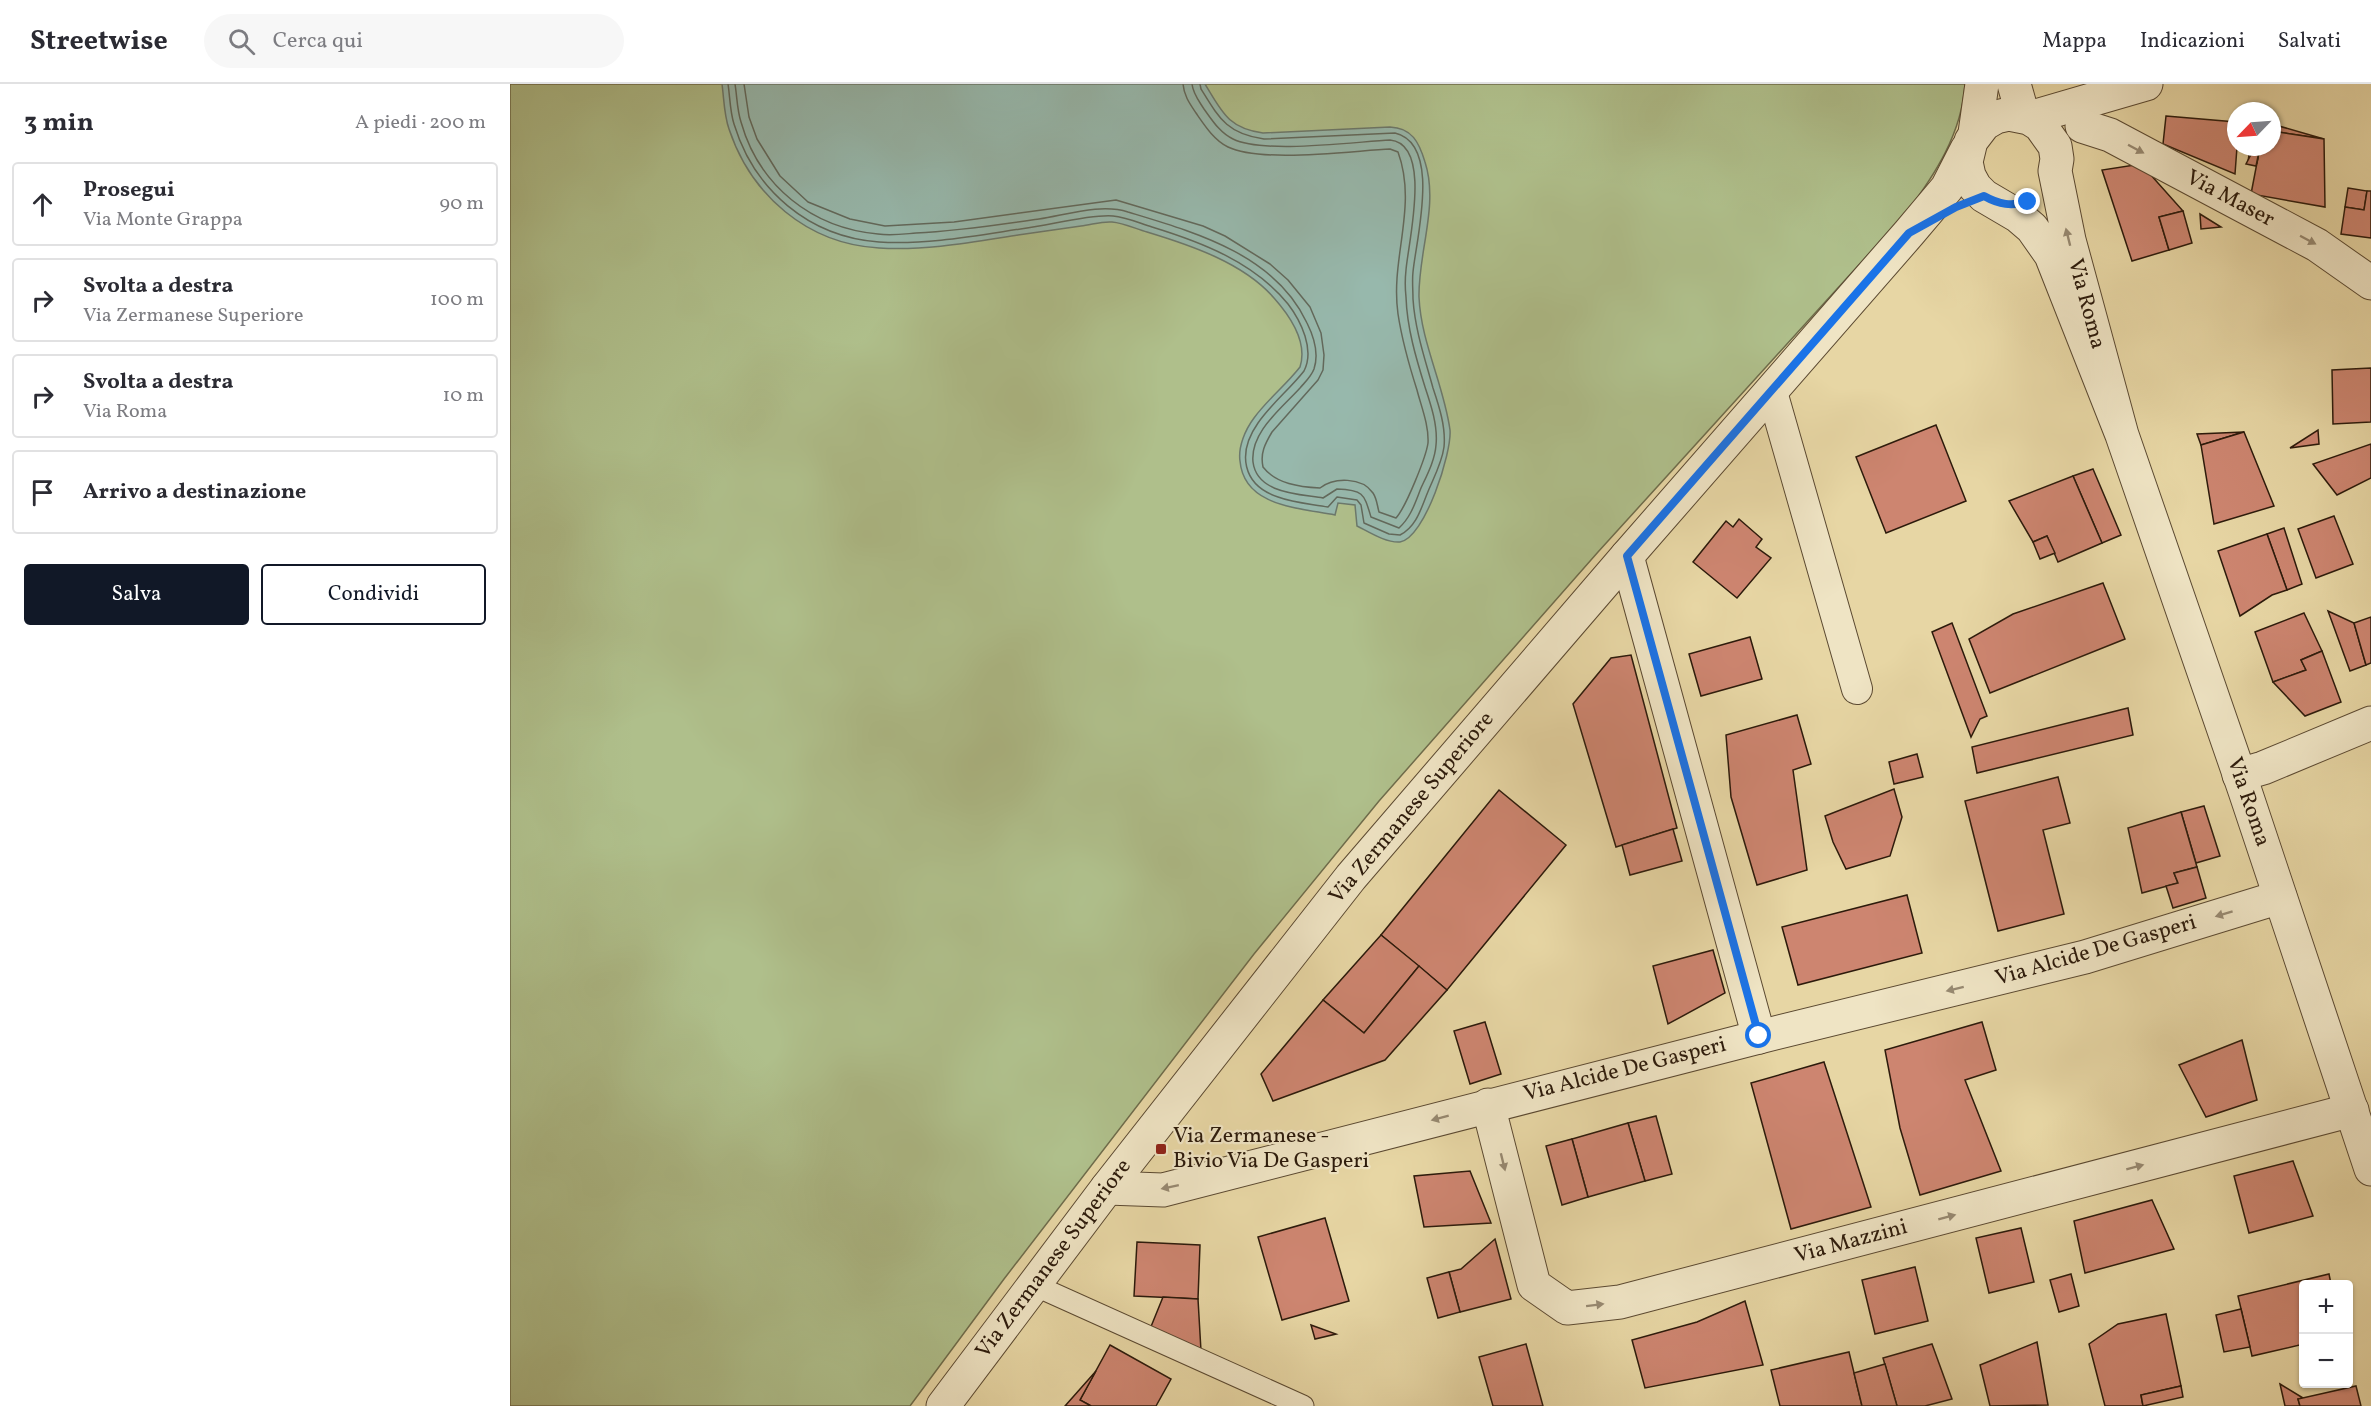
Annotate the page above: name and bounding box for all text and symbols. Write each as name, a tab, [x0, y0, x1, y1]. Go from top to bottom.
search box	[204, 14, 624, 68]
text: Streetwise	[30, 22, 168, 61]
icon: search	[225, 25, 258, 58]
text: Cerca qui	[273, 26, 363, 57]
text: Mappa	[2042, 27, 2107, 56]
text: Indicazioni	[2140, 27, 2245, 56]
text: Salvati	[2278, 27, 2341, 56]
north arrow	[2227, 102, 2281, 156]
text: 3 min	[24, 105, 94, 141]
text: A piedi · 200 m	[355, 109, 486, 137]
one-way arrow	[2127, 144, 2144, 154]
street label: Via Maser	[2180, 163, 2280, 235]
text: Prosegui	[83, 175, 175, 206]
icon: ahead	[26, 188, 59, 221]
route end	[2014, 188, 2040, 214]
text: 90 m	[440, 190, 484, 218]
text: Via Monte Grappa	[83, 206, 243, 234]
one-way arrow	[2063, 228, 2073, 246]
one-way arrow	[2300, 235, 2317, 245]
street label: Via Roma	[2059, 255, 2113, 353]
text: Svolta a destra	[83, 271, 234, 302]
icon: right	[26, 284, 59, 317]
text: 100 m	[430, 286, 484, 314]
text: Via Zermanese Superiore	[83, 302, 303, 330]
text: Svolta a destra	[83, 367, 234, 398]
icon: right	[26, 380, 59, 413]
text: 10 m	[443, 382, 484, 410]
text: Via Roma	[83, 398, 167, 426]
icon: arrive	[26, 476, 59, 509]
text: Arrivo a destinazione	[83, 477, 306, 508]
button: Salva	[24, 564, 249, 625]
button: Condividi	[261, 564, 486, 625]
street label: Via Zermanese Superiore	[1322, 705, 1502, 911]
street label: Via Roma	[2218, 753, 2278, 851]
street label: Via Alcide De Gasperi	[1992, 907, 2200, 995]
one-way arrow	[2215, 910, 2233, 920]
one-way arrow	[1946, 984, 1964, 994]
route start	[1745, 1022, 1771, 1048]
street label: Via Alcide De Gasperi	[1520, 1030, 1730, 1110]
one-way arrow	[1431, 1113, 1449, 1123]
place label: Via Zermanese - Bivio Via De Gasperi	[1173, 1121, 1369, 1177]
marker: Via Zermanese - Bivio Via De Gasperi	[1154, 1142, 1168, 1156]
street label: Via Zermanese Superiore	[969, 1153, 1139, 1365]
one-way arrow	[1498, 1153, 1508, 1171]
one-way arrow	[2126, 1162, 2144, 1172]
one-way arrow	[1160, 1183, 1179, 1192]
one-way arrow	[1937, 1211, 1956, 1221]
street label: Via Mazzini	[1791, 1212, 1911, 1272]
map controls	[2299, 1280, 2353, 1388]
button: +	[2299, 1280, 2353, 1334]
one-way arrow	[1585, 1301, 1604, 1310]
button: −	[2299, 1334, 2353, 1388]

